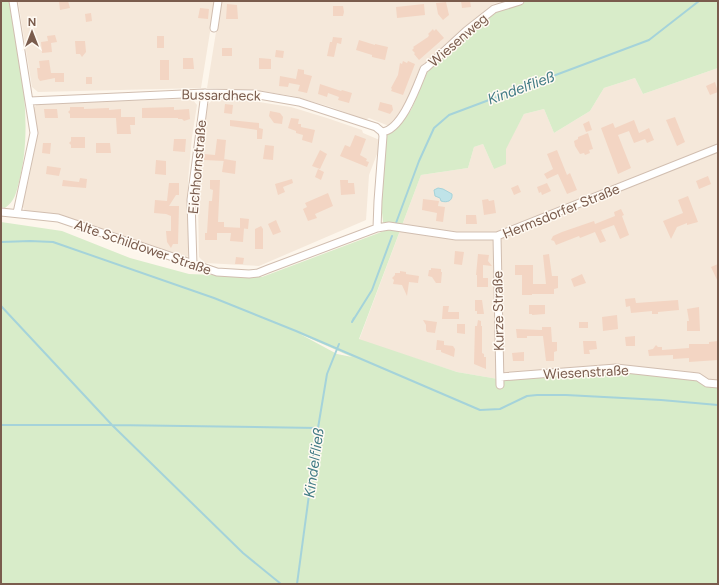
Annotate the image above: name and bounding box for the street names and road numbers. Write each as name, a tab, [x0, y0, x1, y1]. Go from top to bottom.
street label: Wiesenweg	[425, 10, 491, 71]
street label: Bussardheck	[181, 86, 261, 105]
street label: Eichhornstraße	[185, 119, 210, 215]
street label: Hermsdorfer Straße	[500, 180, 622, 243]
street label: Alte Schildower Straße	[72, 216, 214, 279]
street label: Kurze Straße	[489, 270, 508, 351]
street label: Wiesenstraße	[543, 362, 630, 383]

